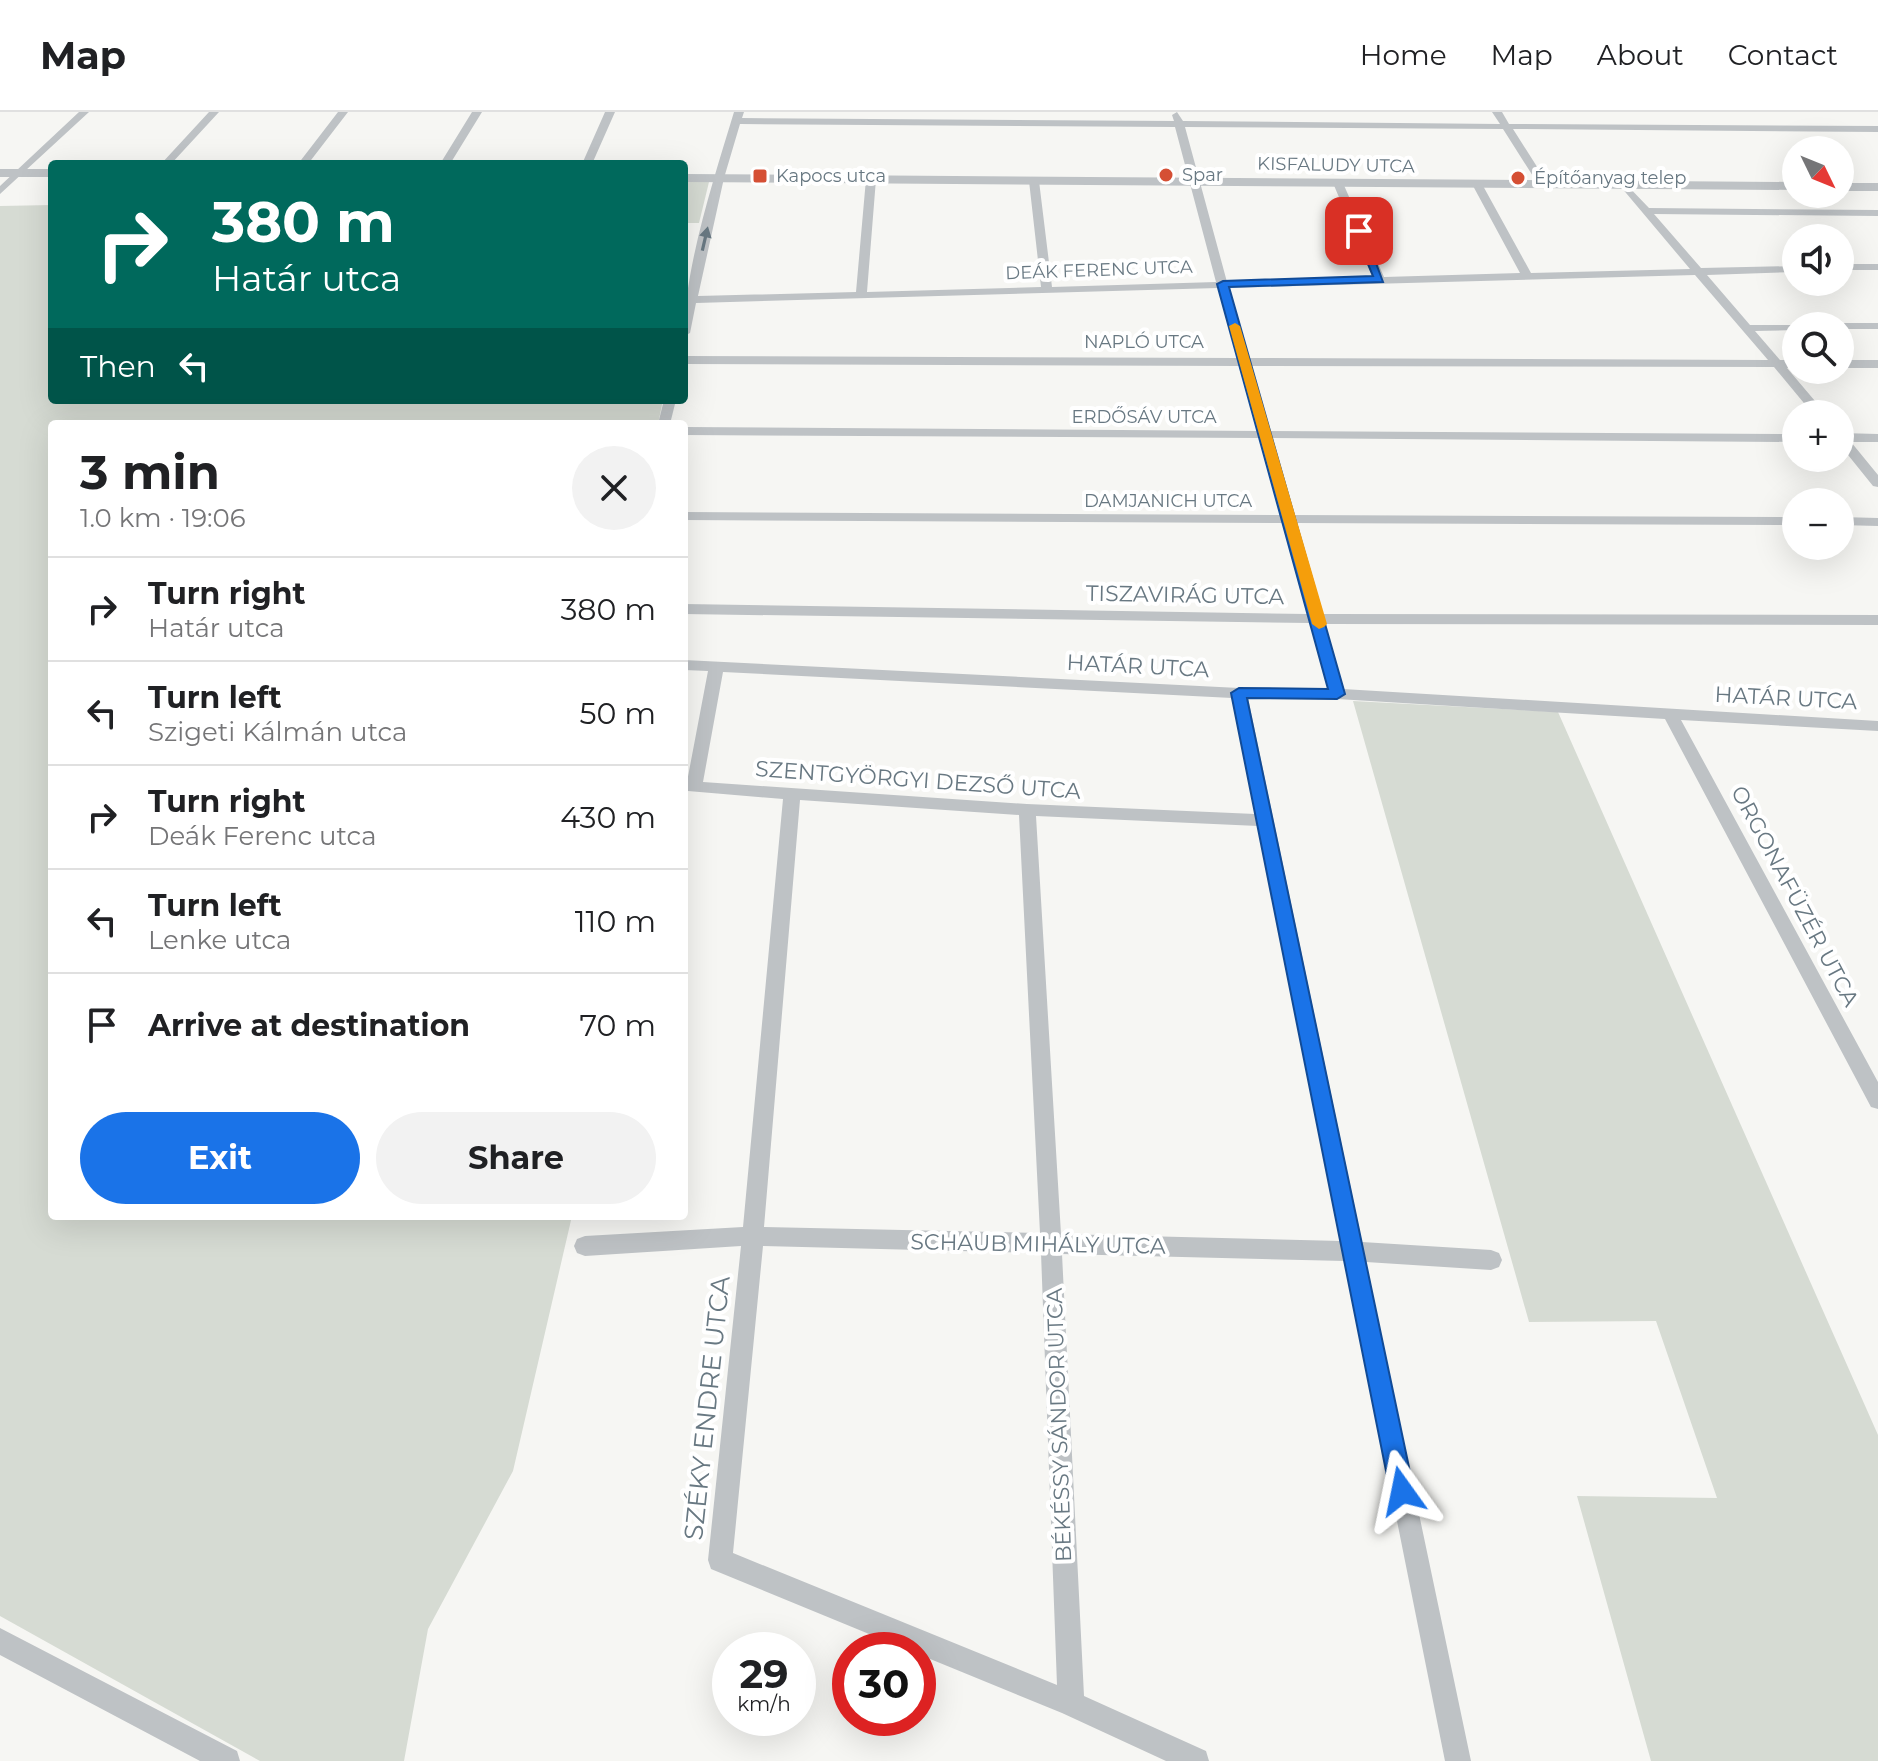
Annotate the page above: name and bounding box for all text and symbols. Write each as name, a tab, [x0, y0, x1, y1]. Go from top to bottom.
text: Map	[40, 32, 126, 79]
text: Home	[1360, 38, 1447, 72]
text: Map	[1491, 38, 1553, 72]
text: About	[1597, 38, 1684, 72]
text: Contact	[1728, 38, 1838, 72]
north arrow	[1782, 136, 1854, 208]
map controls	[1782, 136, 1854, 560]
street label: KISFALUDY UTCA	[1257, 153, 1415, 177]
place label: Spar	[1182, 164, 1223, 186]
place label: Kapocs utca	[776, 165, 886, 187]
marker: Spar	[1157, 166, 1175, 184]
marker: Kapocs utca	[751, 167, 769, 185]
place label: Építőanyag telep	[1534, 167, 1686, 189]
marker: Építőanyag telep	[1509, 169, 1527, 187]
text: 380 m	[212, 188, 395, 256]
icon: right	[80, 192, 184, 296]
pin	[1325, 197, 1393, 265]
icon: arrive	[1337, 209, 1381, 253]
button: sound	[1782, 224, 1854, 296]
one-way arrow	[699, 226, 712, 251]
text: Határ utca	[212, 256, 401, 300]
street label: DEÁK FERENC UTCA	[1005, 256, 1193, 284]
button: search	[1782, 312, 1854, 384]
street label: NAPLÓ UTCA	[1084, 331, 1204, 353]
icon: left	[172, 344, 216, 388]
text: Then	[80, 348, 156, 385]
button: +	[1782, 400, 1854, 472]
street label: ERDŐSÁV UTCA	[1071, 406, 1217, 428]
text: 3 min	[80, 443, 220, 501]
button: close	[572, 446, 656, 530]
button: −	[1782, 488, 1854, 560]
street label: DAMJANICH UTCA	[1084, 490, 1252, 512]
text: 1.0 km · 19:06	[80, 502, 246, 534]
text: Turn right	[148, 575, 305, 612]
street label: TISZAVIRÁG UTCA	[1086, 580, 1285, 610]
icon: right	[80, 587, 124, 631]
text: 380 m	[560, 591, 656, 628]
text: Határ utca	[148, 612, 285, 644]
street label: HATÁR UTCA	[1066, 649, 1210, 683]
text: Turn left	[148, 679, 281, 716]
street label: HATÁR UTCA	[1714, 681, 1858, 715]
icon: left	[80, 691, 124, 735]
text: 50 m	[579, 695, 656, 732]
text: Szigeti Kálmán utca	[148, 716, 407, 748]
street label: SZENTGYÖRGYI DEZSŐ UTCA	[754, 755, 1082, 805]
street label: ORGONAFÜZÉR UTCA	[1725, 781, 1865, 1011]
text: Turn right	[148, 783, 305, 820]
icon: right	[80, 795, 124, 839]
text: 430 m	[560, 799, 656, 836]
text: Deák Ferenc utca	[148, 820, 377, 852]
text: Turn left	[148, 887, 281, 924]
icon: left	[80, 899, 124, 943]
text: 110 m	[575, 903, 656, 940]
text: Lenke utca	[148, 924, 291, 956]
icon: arrive	[80, 1003, 124, 1047]
text: Arrive at destination	[148, 1007, 470, 1044]
text: 70 m	[579, 1007, 656, 1044]
button: Exit	[80, 1112, 360, 1204]
button: Share	[376, 1112, 656, 1204]
street label: SCHAUB MIHÁLY UTCA	[910, 1228, 1166, 1260]
street label: SZÉKY ENDRE UTCA	[677, 1274, 737, 1542]
street label: BÉKÉSSY SÁNDOR UTCA	[1041, 1287, 1077, 1562]
position arrow	[1360, 1449, 1444, 1533]
speed limit sign: 30	[832, 1632, 936, 1736]
text: 29	[739, 1649, 789, 1698]
text: km/h	[737, 1692, 791, 1716]

